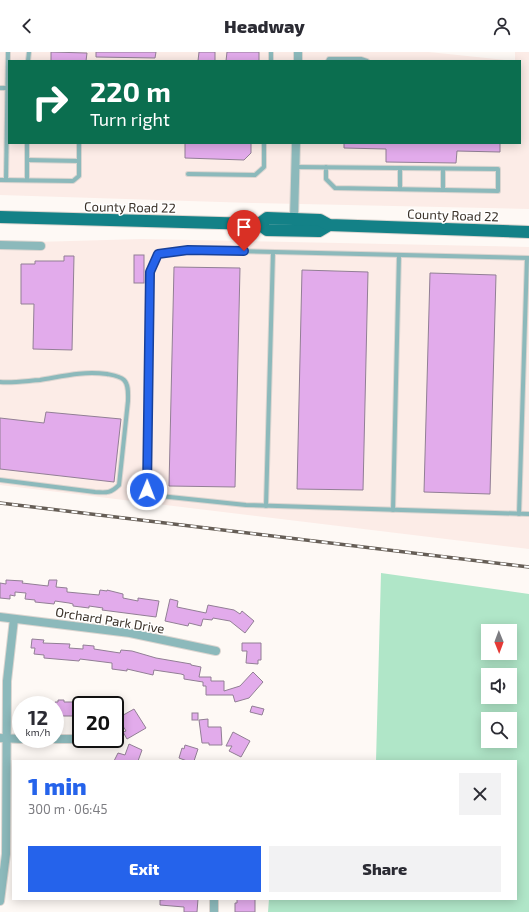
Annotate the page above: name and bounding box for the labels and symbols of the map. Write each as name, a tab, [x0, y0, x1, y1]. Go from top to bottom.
street label: County Road 22	[84, 198, 176, 216]
street label: County Road 22	[407, 205, 499, 225]
pin	[227, 210, 261, 251]
position arrow	[126, 469, 168, 511]
street label: Orchard Park Drive	[54, 603, 166, 637]
north arrow	[481, 624, 517, 660]
speed limit sign: 20	[72, 696, 124, 748]

